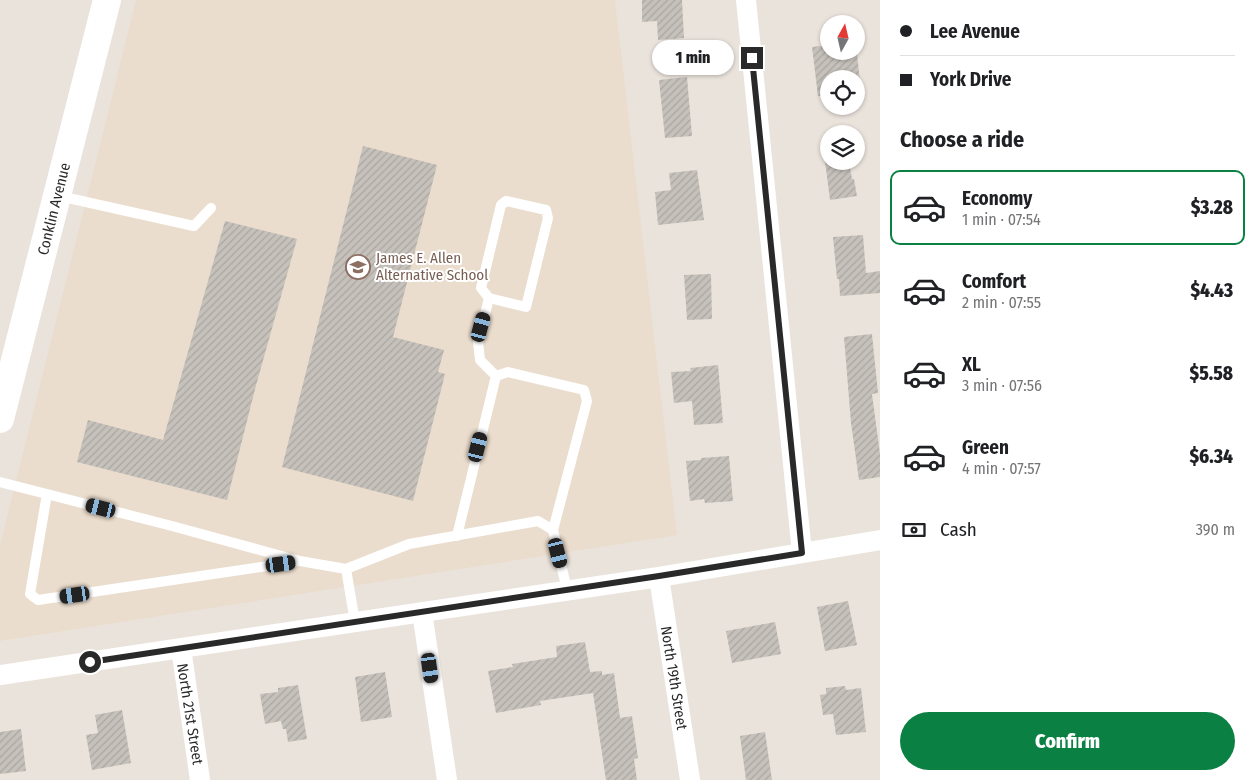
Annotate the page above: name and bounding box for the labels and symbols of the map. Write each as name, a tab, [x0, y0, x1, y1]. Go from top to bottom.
north arrow	[820, 15, 865, 60]
callout: 1 min	[652, 40, 734, 76]
route end	[741, 47, 763, 69]
street label: Conklin Avenue	[34, 161, 74, 257]
place label: James E. Allen Alternative School	[376, 249, 488, 284]
school or university icon: James E. Allen Alternative School	[345, 254, 371, 280]
car	[469, 311, 492, 343]
car	[467, 431, 488, 463]
car	[84, 497, 117, 519]
car	[547, 537, 568, 569]
car	[265, 554, 296, 574]
car	[59, 585, 90, 605]
street label: North 19th Street	[657, 625, 691, 731]
route start	[79, 651, 101, 673]
car	[420, 652, 439, 684]
street label: North 21st Street	[173, 662, 207, 766]

